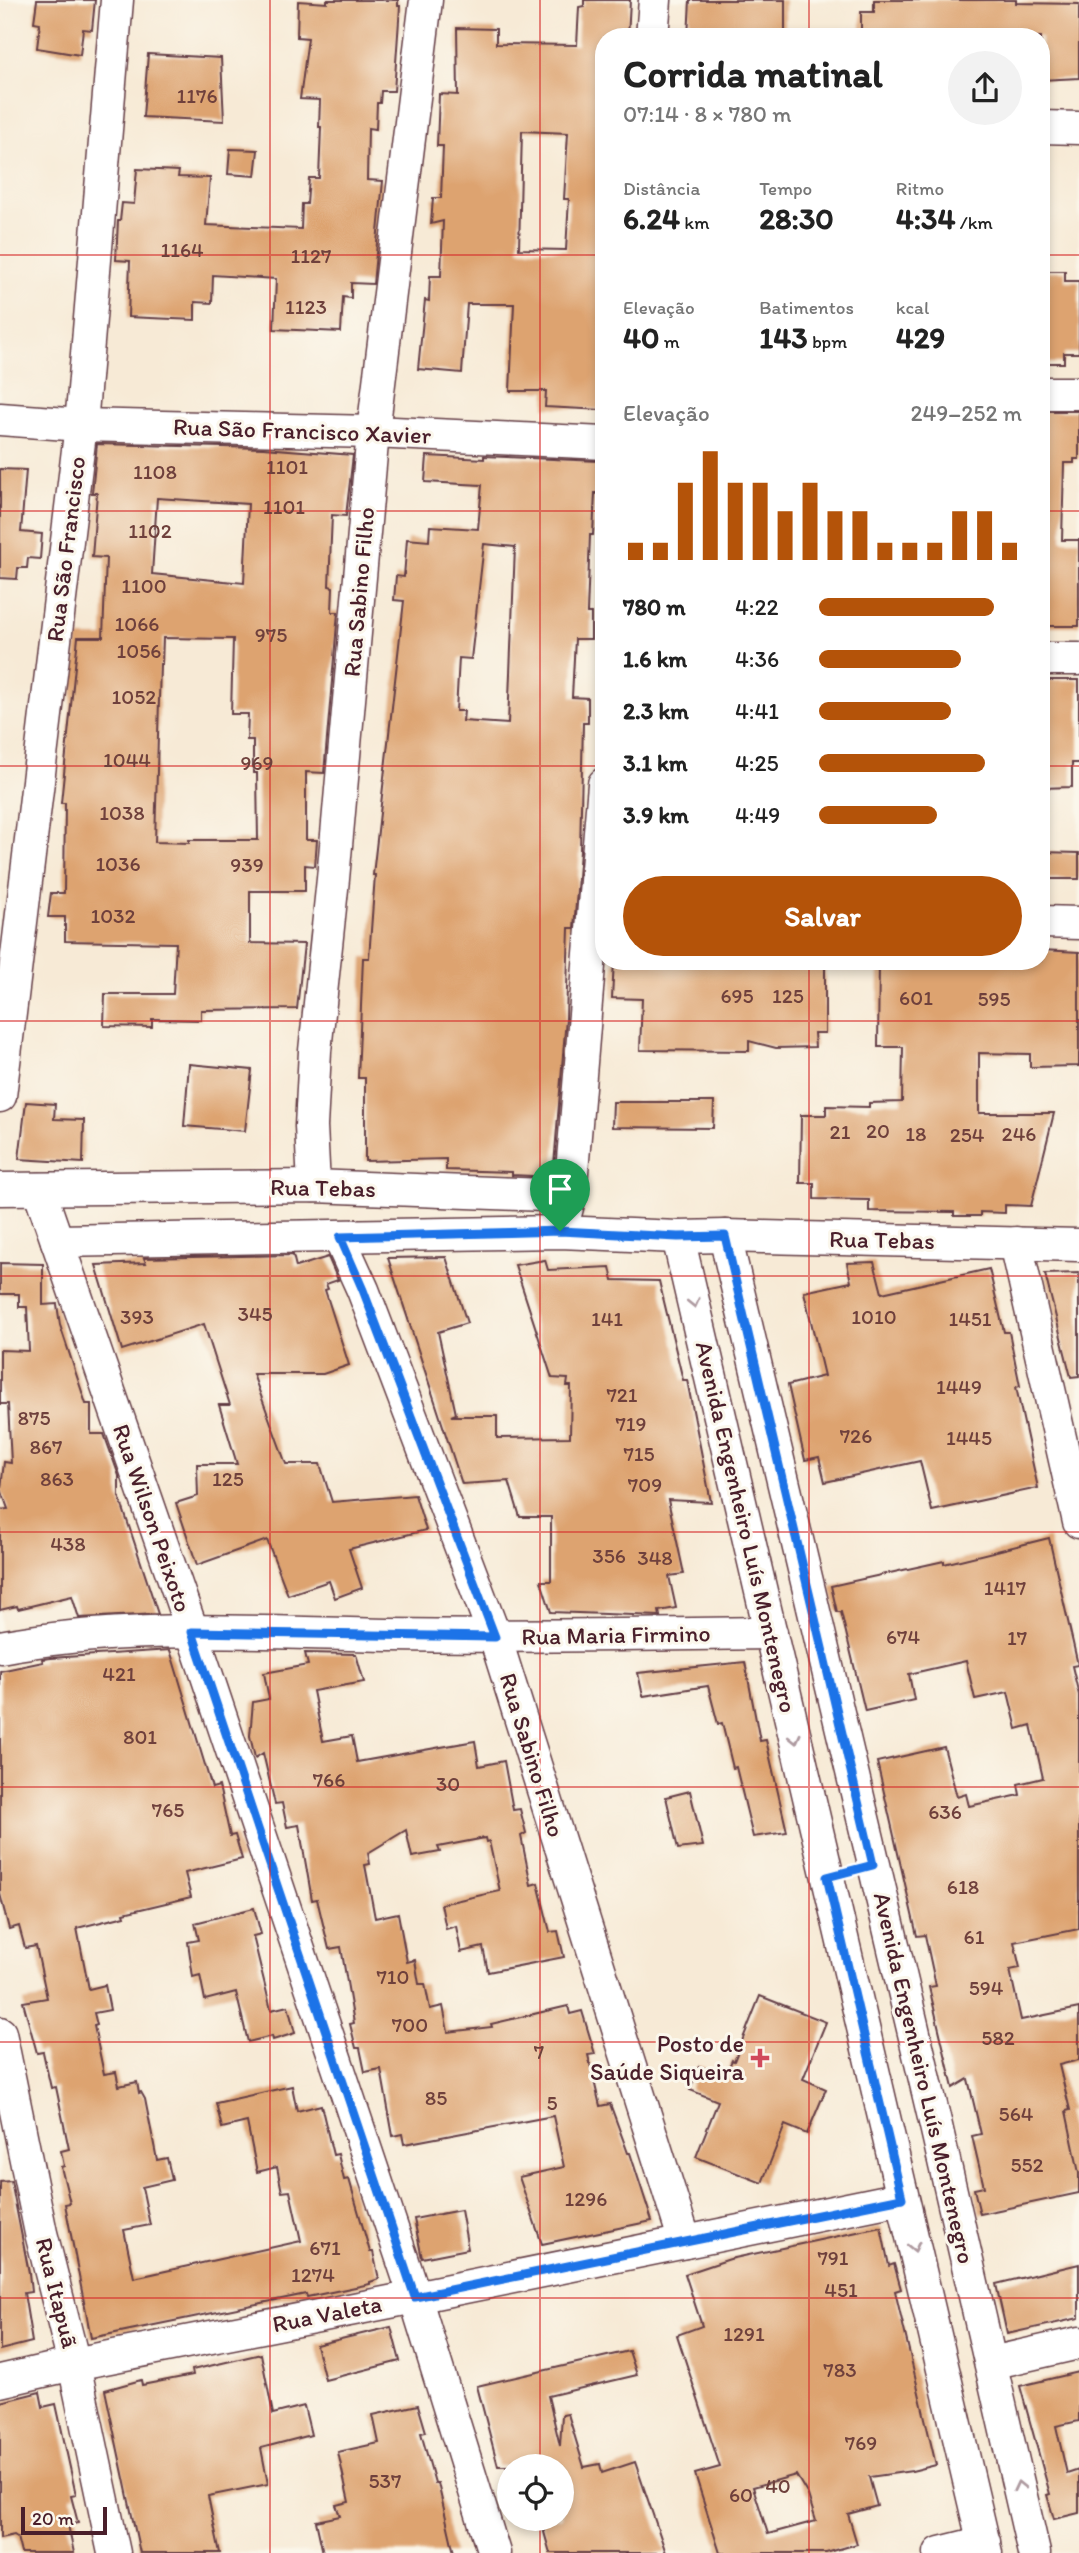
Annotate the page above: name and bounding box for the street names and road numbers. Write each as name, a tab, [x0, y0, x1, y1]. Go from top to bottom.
street label: Rua São Francisco Xavier	[172, 412, 432, 450]
street label: Rua São Francisco	[40, 454, 91, 643]
street label: Rua Sabino Filho	[337, 506, 380, 678]
street label: Rua Tebas	[270, 1172, 376, 1203]
street label: Rua Tebas	[829, 1224, 935, 1255]
street label: Avenida Engenheiro Luís Montenegro	[690, 1338, 803, 1715]
street label: Rua Wilson Peixoto	[107, 1420, 198, 1616]
street label: Rua Maria Firmino	[521, 1618, 711, 1651]
street label: Rua Sabino Filho	[494, 1669, 571, 1841]
street label: Avenida Engenheiro Luís Montenegro	[868, 1889, 981, 2266]
street label: Rua Itapuã	[30, 2235, 85, 2352]
street label: Rua Valeta	[270, 2289, 384, 2338]

